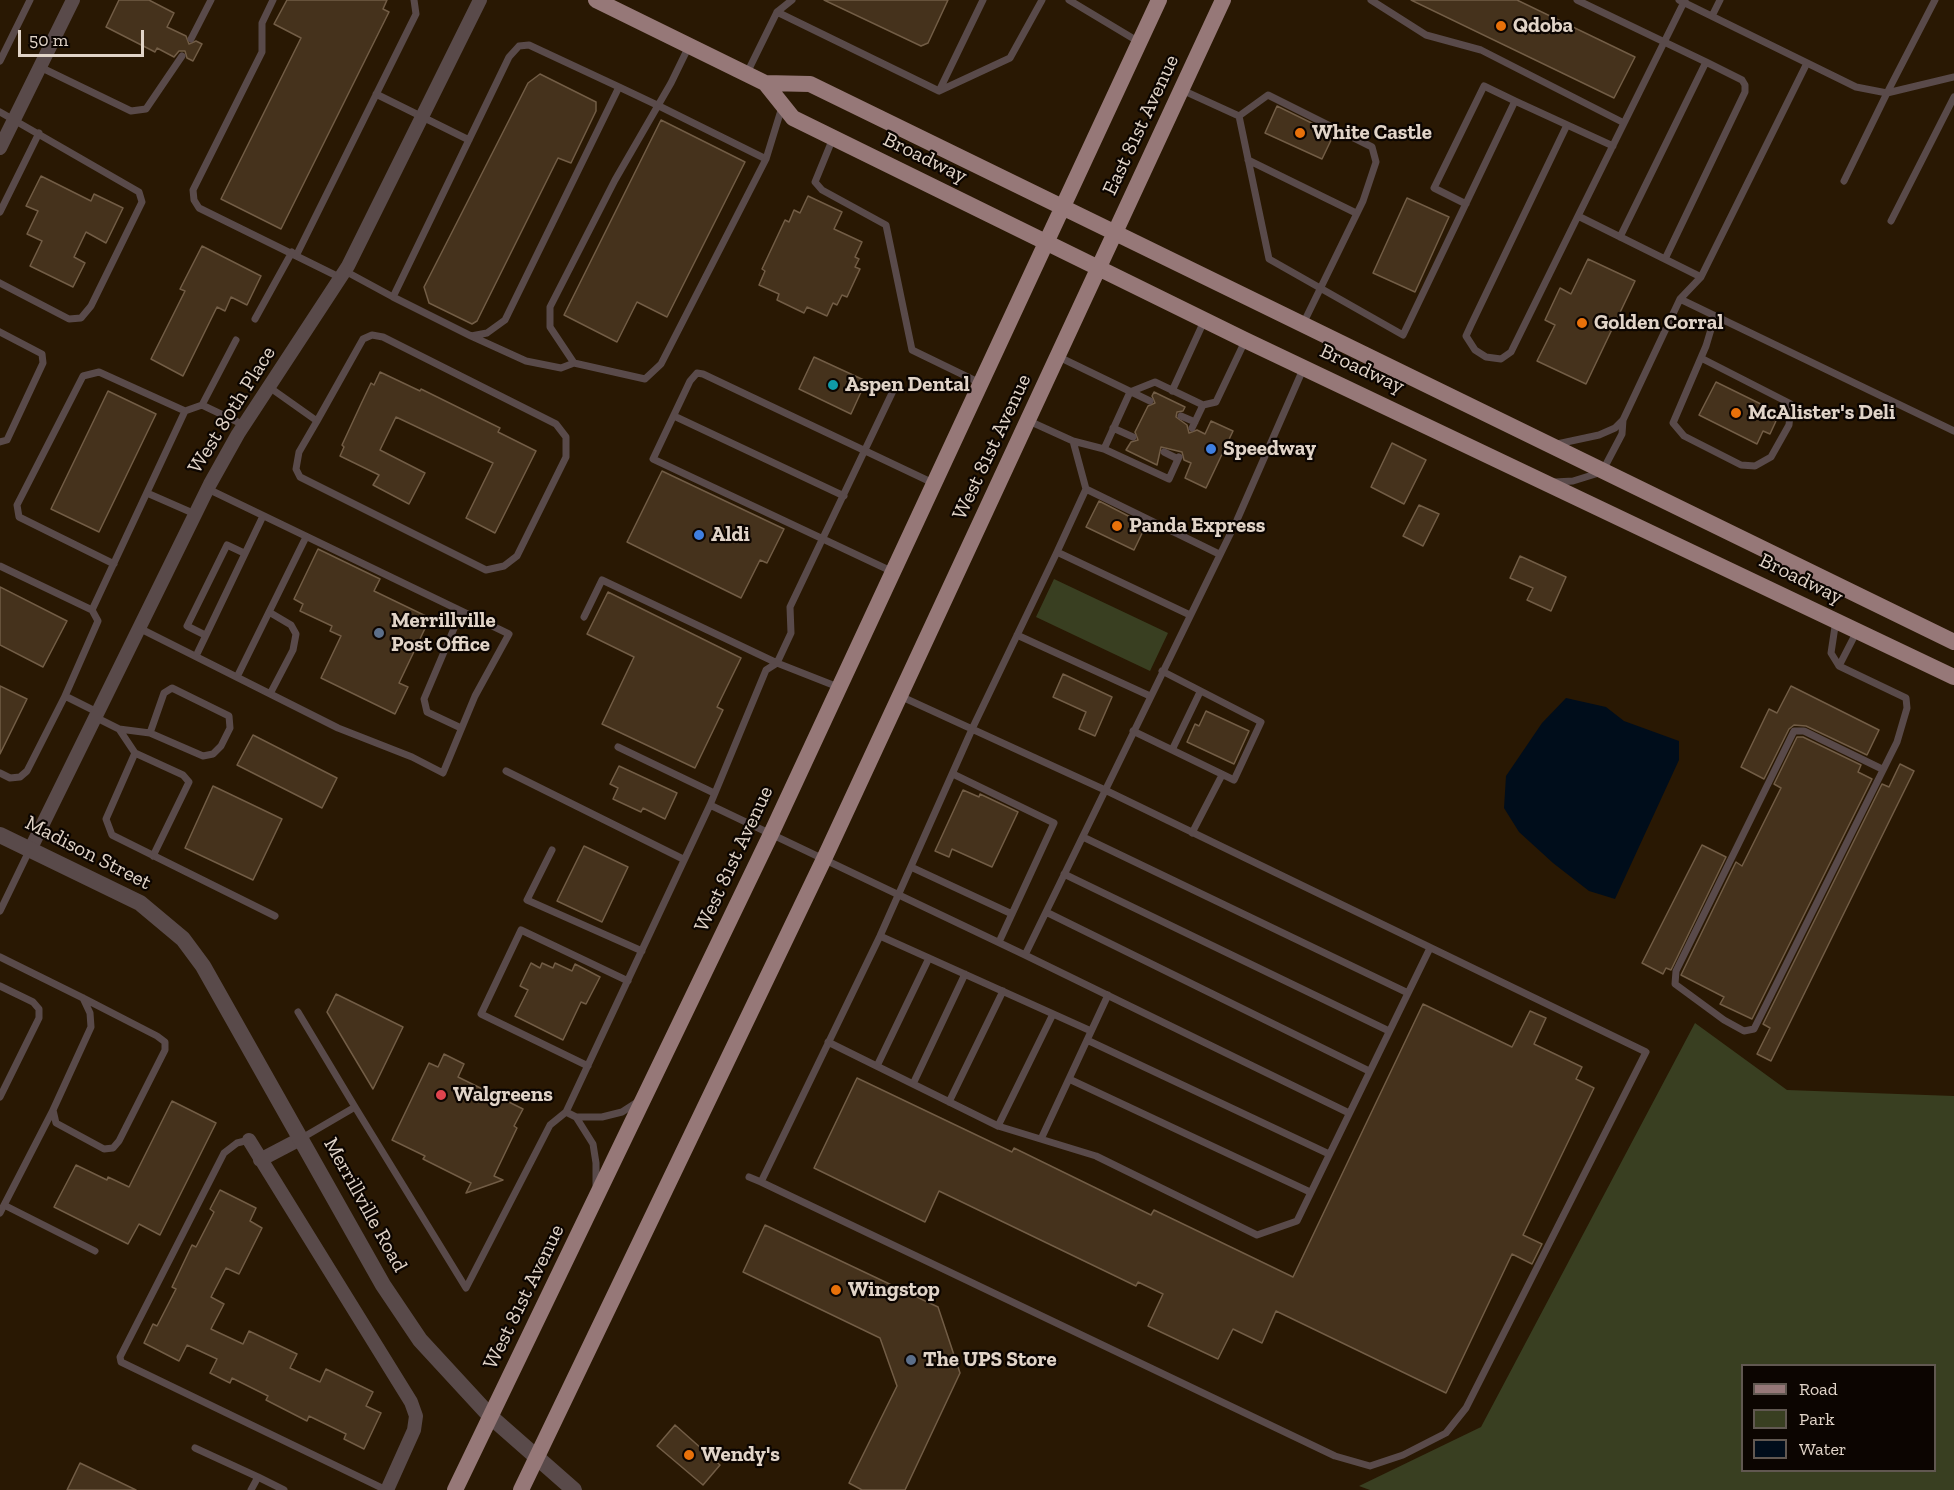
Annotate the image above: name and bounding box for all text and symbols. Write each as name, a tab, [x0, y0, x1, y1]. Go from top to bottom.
place label: Qdoba	[1513, 13, 1573, 39]
scale bar	[21, 18, 147, 56]
marker: Qdoba	[1494, 19, 1508, 33]
text: 50 m	[29, 29, 68, 51]
street label: East 81st Avenue	[1097, 51, 1185, 199]
place label: White Castle	[1312, 120, 1432, 146]
marker: White Castle	[1293, 126, 1307, 140]
street label: Broadway	[879, 127, 971, 189]
place label: Golden Corral	[1594, 310, 1723, 336]
marker: Golden Corral	[1575, 316, 1589, 330]
street label: Broadway	[1316, 338, 1408, 400]
street label: West 80th Place	[183, 342, 281, 478]
street label: West 81st Avenue	[947, 370, 1037, 524]
place label: Aspen Dental	[845, 372, 970, 398]
marker: Aspen Dental	[826, 378, 840, 392]
place label: McAlister's Deli	[1748, 400, 1895, 426]
marker: McAlister's Deli	[1729, 406, 1743, 420]
place label: Speedway	[1223, 436, 1316, 462]
marker: Speedway	[1204, 442, 1218, 456]
place label: Panda Express	[1129, 513, 1265, 539]
marker: Panda Express	[1110, 519, 1124, 533]
place label: Aldi	[711, 522, 750, 548]
marker: Aldi	[692, 528, 706, 542]
street label: Broadway	[1755, 548, 1847, 610]
place label: Merrillville Post Office	[391, 608, 496, 658]
marker: Merrillville Post Office	[372, 626, 386, 640]
street label: West 81st Avenue	[689, 782, 779, 936]
street label: Madison Street	[21, 810, 155, 896]
place label: Walgreens	[453, 1082, 553, 1108]
marker: Walgreens	[434, 1088, 448, 1102]
street label: Merrillville Road	[318, 1133, 412, 1277]
street label: West 81st Avenue	[478, 1220, 570, 1374]
place label: Wingstop	[848, 1277, 940, 1303]
marker: Wingstop	[829, 1283, 843, 1297]
place label: The UPS Store	[923, 1347, 1057, 1373]
marker: The UPS Store	[904, 1353, 918, 1367]
legend	[1741, 1364, 1936, 1472]
text: Road	[1799, 1378, 1838, 1400]
text: Park	[1799, 1408, 1835, 1430]
text: Water	[1799, 1438, 1846, 1460]
place label: Wendy's	[701, 1442, 780, 1468]
marker: Wendy's	[682, 1448, 696, 1462]

